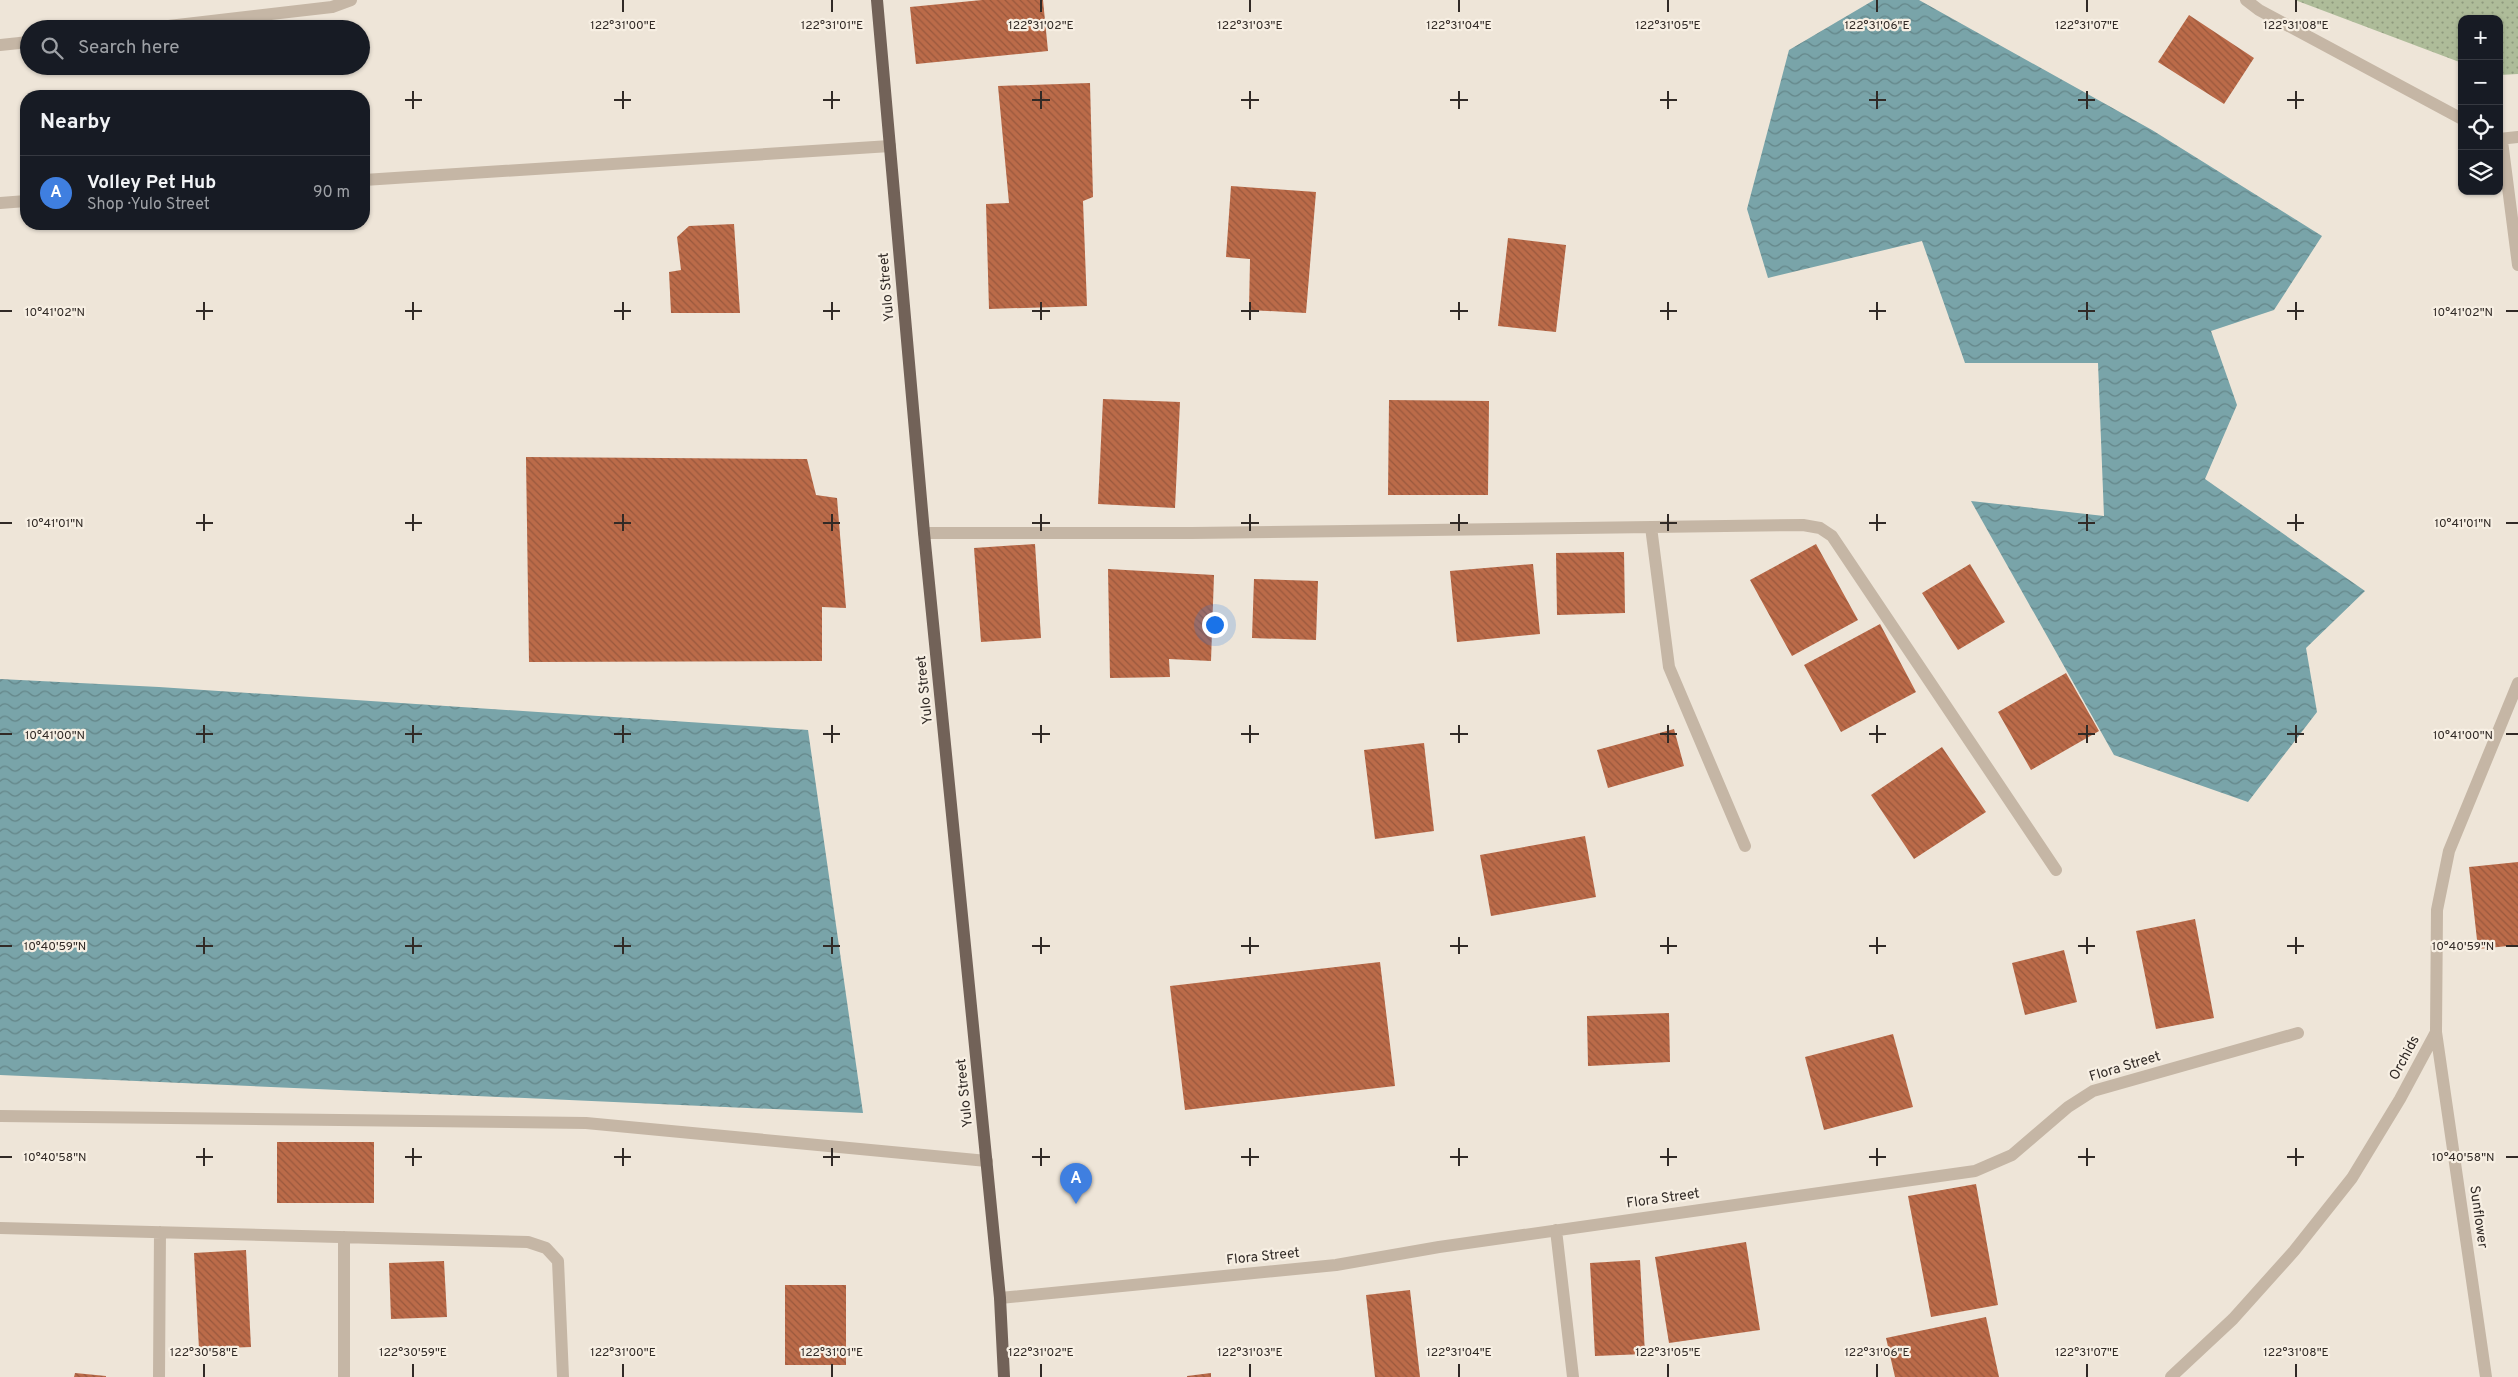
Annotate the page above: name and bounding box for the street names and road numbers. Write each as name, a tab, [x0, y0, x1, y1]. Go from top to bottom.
street label: Yulo Street	[876, 252, 898, 322]
street label: Yulo Street	[913, 655, 937, 725]
street label: Orchids	[2386, 1033, 2424, 1083]
street label: Flora Street	[2087, 1048, 2163, 1086]
street label: Yulo Street	[953, 1058, 977, 1128]
street label: Sunflower	[2465, 1184, 2491, 1250]
street label: Flora Street	[1625, 1185, 1701, 1213]
street label: Flora Street	[1225, 1245, 1301, 1269]

